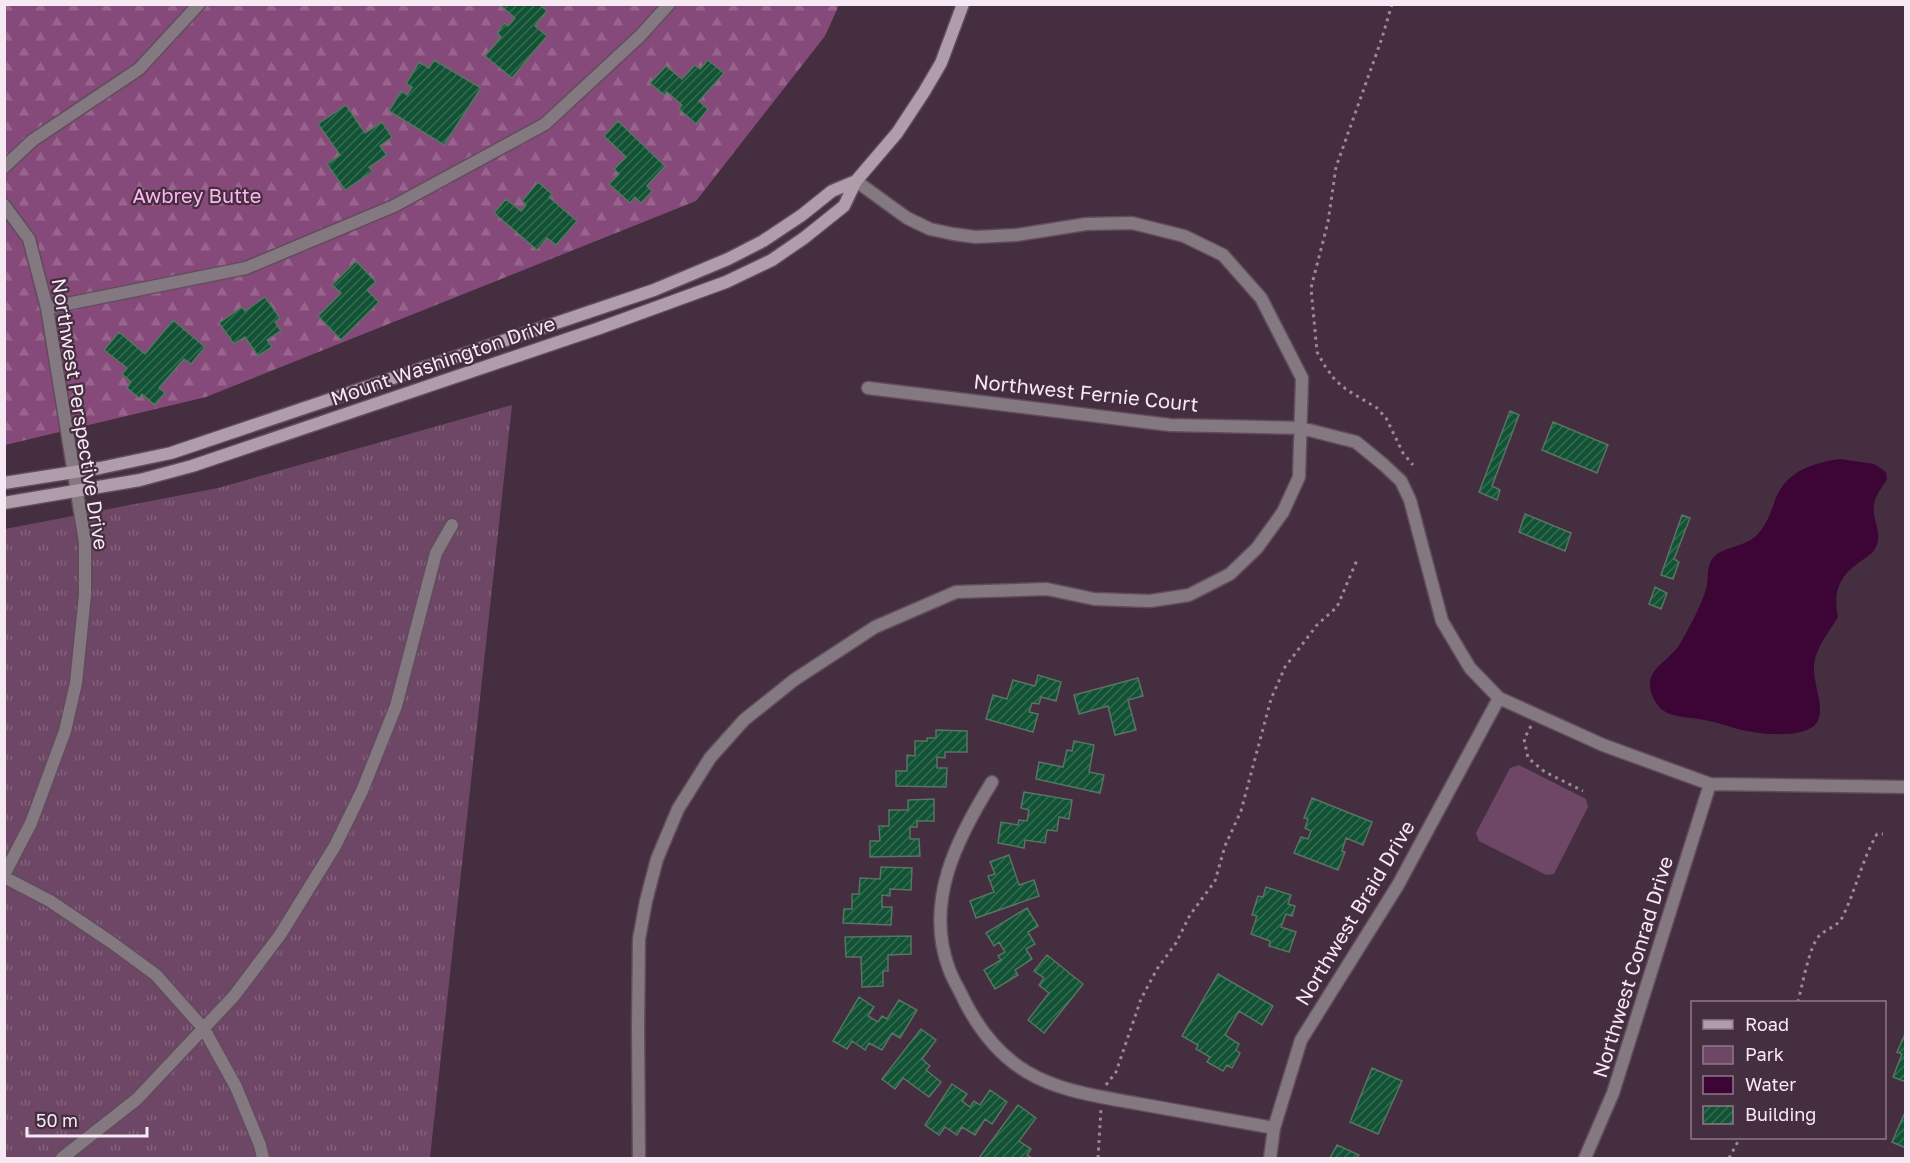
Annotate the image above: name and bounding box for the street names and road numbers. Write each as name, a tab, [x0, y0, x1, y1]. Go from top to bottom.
street label: Northwest Perspective Drive	[48, 276, 114, 551]
street label: Mount Washington Drive	[327, 310, 558, 410]
street label: Northwest Fernie Court	[972, 368, 1200, 416]
street label: Northwest Braid Drive	[1289, 816, 1419, 1009]
street label: Northwest Conrad Drive	[1587, 853, 1677, 1080]

